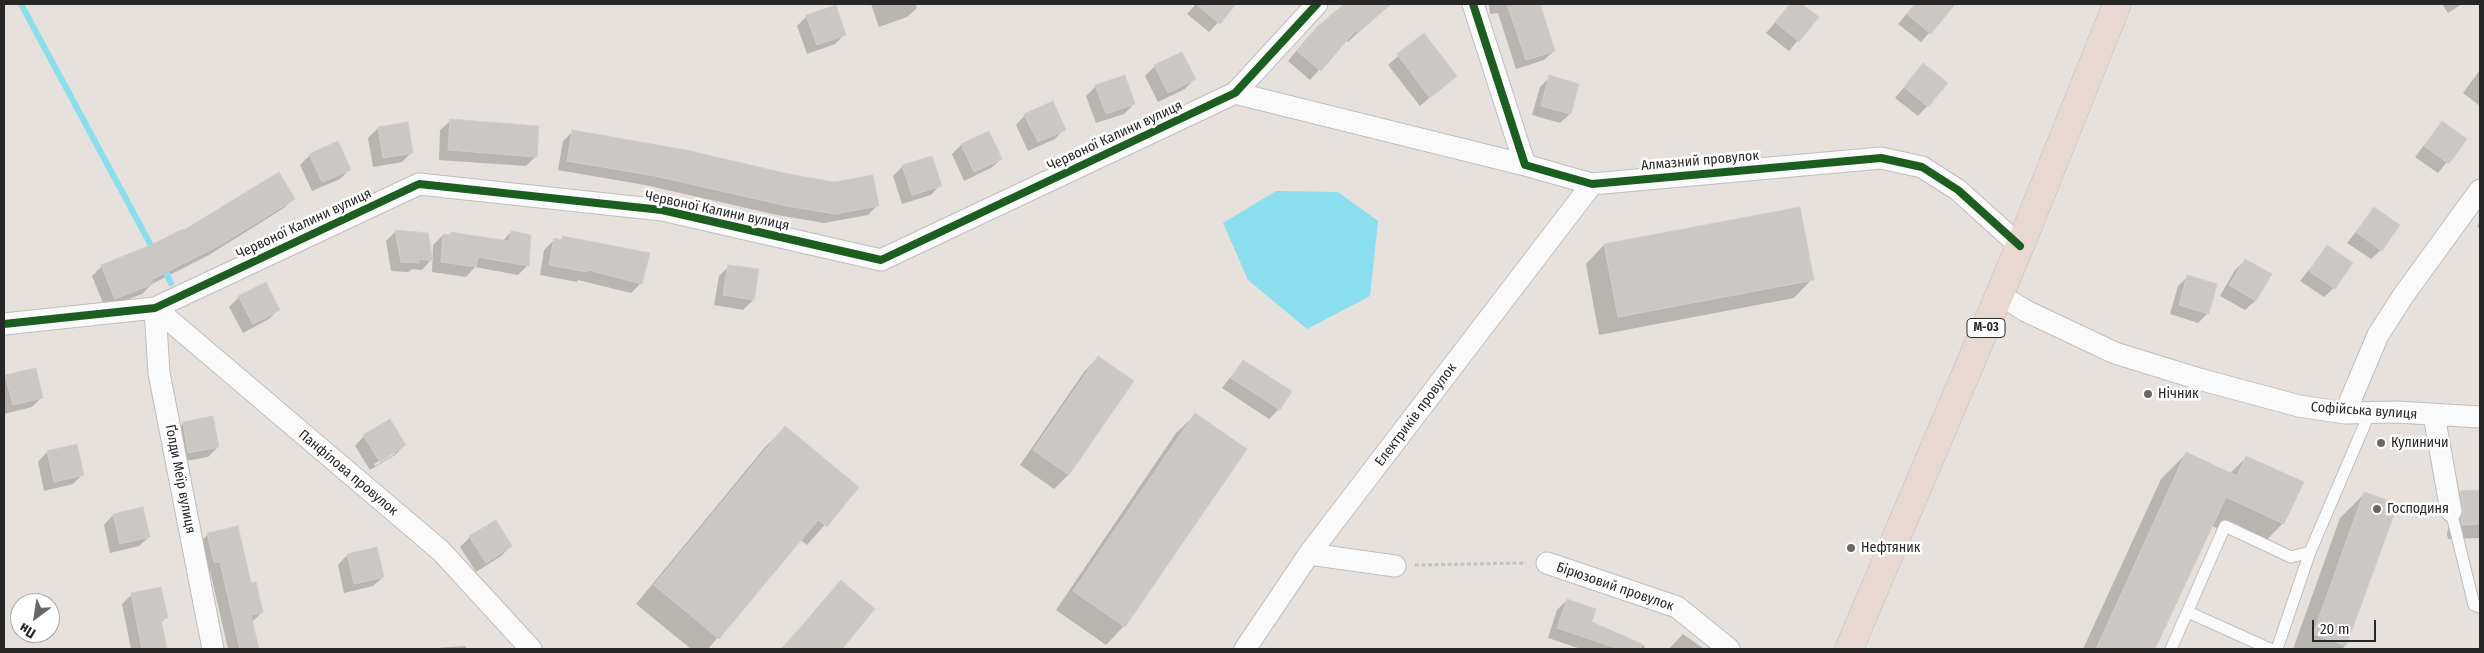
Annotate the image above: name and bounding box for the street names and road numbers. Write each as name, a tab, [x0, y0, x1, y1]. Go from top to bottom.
street label: Червоної Калини вулиця	[1045, 97, 1185, 175]
street label: Алмазний провулок	[1640, 147, 1760, 175]
street label: Червоної Калини вулиця	[234, 185, 374, 263]
street label: Червоної Калини вулиця	[643, 187, 791, 235]
road number: М-03	[1967, 318, 2005, 338]
street label: Електриків провулок	[1372, 360, 1460, 470]
street label: Софійська вулиця	[2310, 399, 2418, 423]
street label: Ґолди Меїр вулиця	[161, 423, 199, 535]
street label: Панфілова провулок	[295, 427, 401, 519]
street label: Бірюзовий провулок	[1554, 559, 1676, 615]

